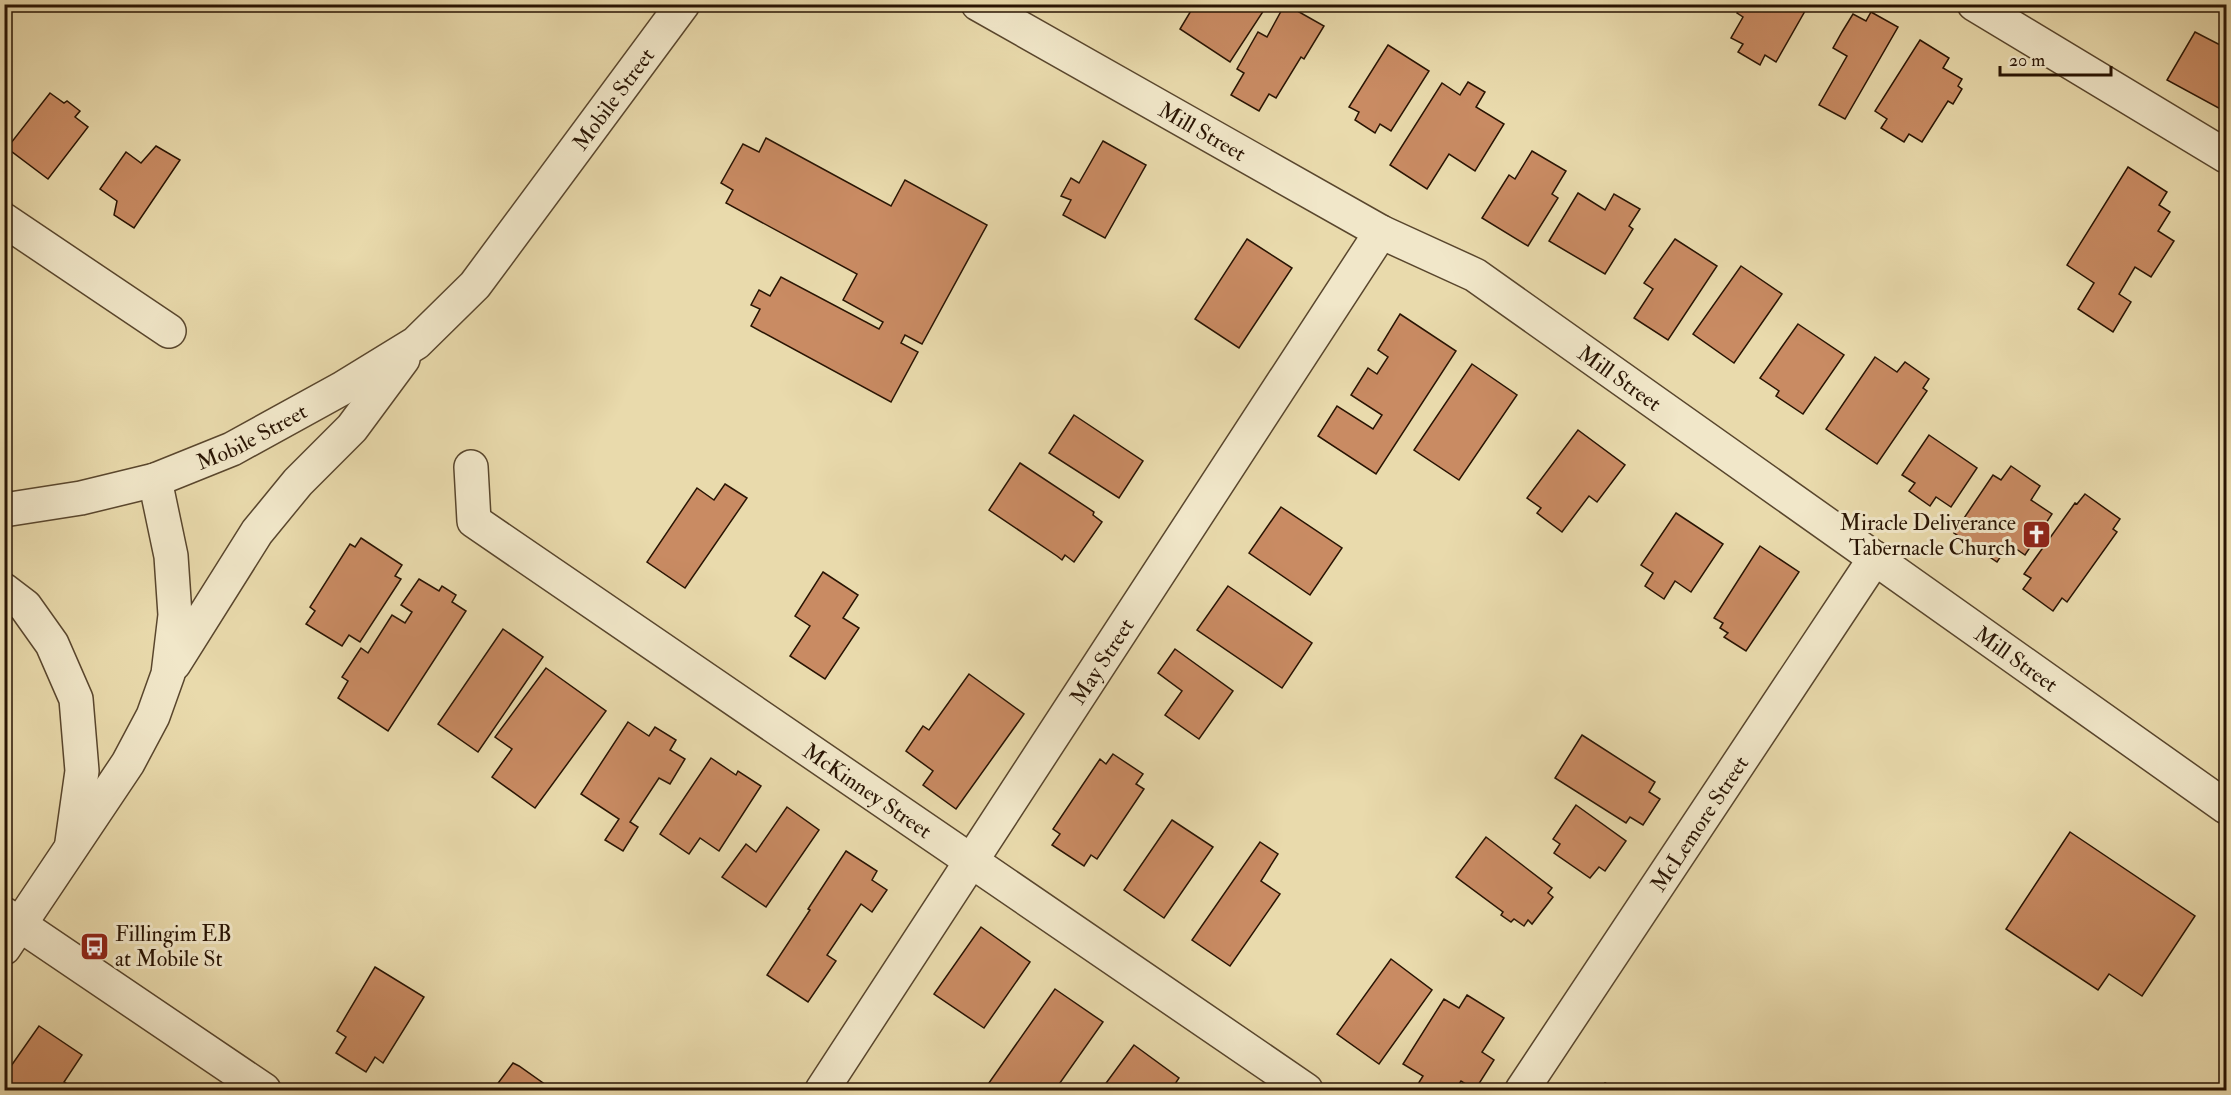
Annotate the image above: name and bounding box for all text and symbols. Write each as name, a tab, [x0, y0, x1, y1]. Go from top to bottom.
scale bar	[2000, 39, 2111, 77]
street label: Mobile Street	[567, 43, 661, 156]
text: 20 m	[2009, 49, 2045, 72]
street label: Mill Street	[1153, 96, 1251, 168]
street label: Mill Street	[1572, 339, 1667, 418]
street label: Mobile Street	[192, 397, 312, 477]
place label: Miracle Deliverance Tabernacle Church	[1840, 509, 2016, 562]
church icon: Miracle Deliverance Tabernacle Church	[2021, 519, 2053, 551]
street label: May Street	[1064, 613, 1141, 710]
street label: Mill Street	[1969, 620, 2063, 699]
street label: McKinney Street	[797, 737, 937, 845]
street label: McLemore Street	[1645, 751, 1755, 897]
place label: Fillingim EB at Mobile St	[115, 920, 232, 973]
bus stop icon: Fillingim EB at Mobile St	[78, 930, 110, 962]

